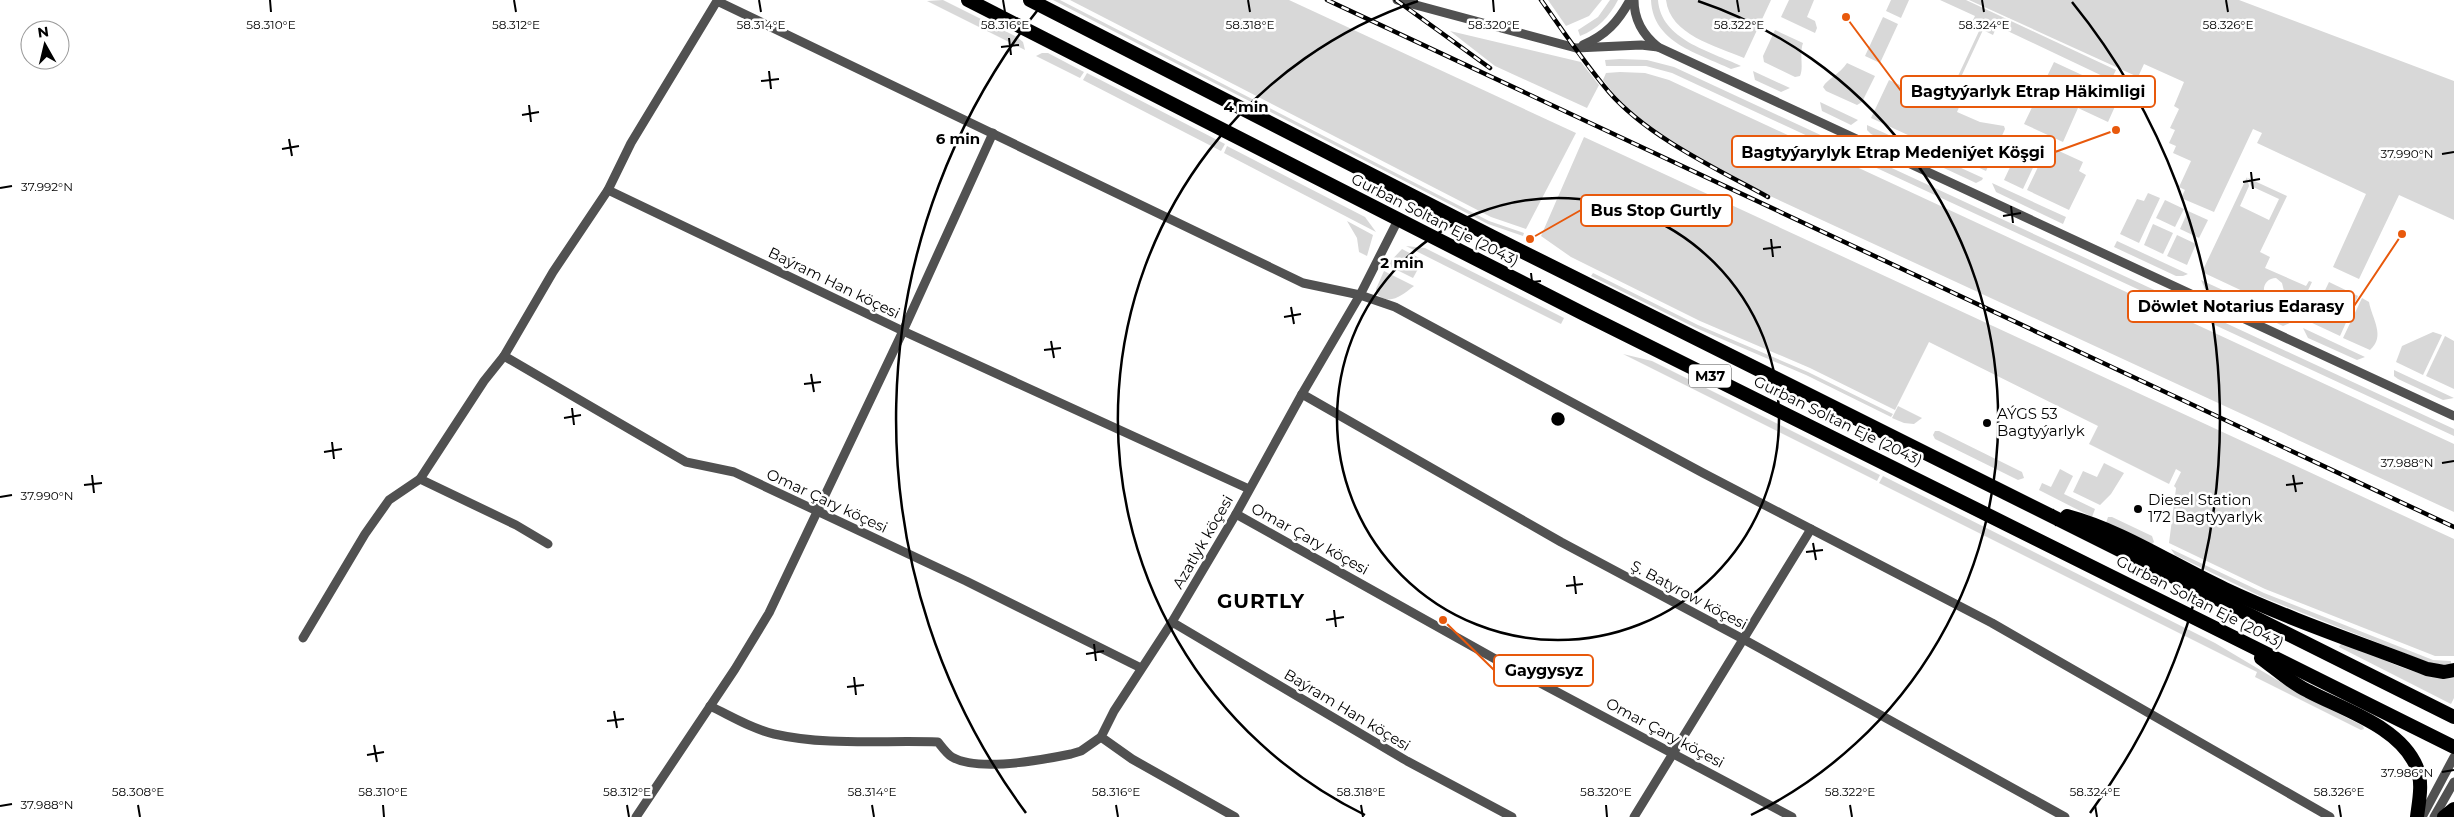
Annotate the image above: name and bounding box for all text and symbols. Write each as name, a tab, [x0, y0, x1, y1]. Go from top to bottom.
text: 58.310°E	[246, 17, 296, 32]
text: 58.312°E	[492, 17, 540, 32]
text: 58.314°E	[737, 17, 785, 32]
text: 58.316°E	[981, 17, 1029, 32]
text: 58.318°E	[1225, 17, 1275, 32]
text: 58.320°E	[1468, 17, 1520, 32]
text: 58.322°E	[1714, 17, 1764, 32]
text: 58.324°E	[1958, 17, 2010, 32]
text: 58.326°E	[2203, 17, 2253, 32]
north arrow	[20, 20, 70, 70]
text: N	[36, 22, 50, 42]
callout: Bagtyýarlyk Etrap Häkimligi	[1901, 76, 2155, 107]
text: Bagtyýarlyk Etrap Häkimligi	[1911, 82, 2145, 101]
text: 4 min	[1223, 97, 1269, 116]
text: 6 min	[936, 129, 980, 148]
callout: Bagtyýarylyk Etrap Medeniýet Köşgi	[1732, 136, 2055, 167]
text: Bagtyýarylyk Etrap Medeniýet Köşgi	[1741, 143, 2045, 163]
text: 37.990°N	[2381, 146, 2433, 161]
street label: Gurban Soltan Eje (2043)	[1348, 169, 1522, 270]
text: 37.992°N	[21, 179, 73, 194]
callout: Bus Stop Gurtly	[1581, 195, 1732, 226]
text: Bus Stop Gurtly	[1590, 201, 1722, 220]
street label: Baýram Han köçesi	[765, 242, 903, 323]
text: 2 min	[1380, 253, 1424, 272]
callout: Döwlet Notarius Edarasy	[2128, 291, 2354, 322]
text: Döwlet Notarius Edarasy	[2138, 297, 2345, 316]
road number: M37	[1689, 364, 1731, 388]
street label: Gurban Soltan Eje (2043)	[1751, 371, 1926, 470]
place label: AÝGS 53 Bagtyýarlyk	[1997, 404, 2085, 440]
centre of rings	[1549, 410, 1567, 428]
marker: AÝGS 53 Bagtyýarlyk	[1981, 417, 1993, 429]
text: 37.988°N	[2381, 455, 2434, 470]
street label: Omar Çary köçesi	[764, 464, 891, 537]
text: 37.990°N	[21, 488, 73, 503]
place label: Diesel Station 172 Bagtyyarlyk	[2148, 490, 2262, 526]
street label: Azatlyk köçesi	[1168, 491, 1237, 592]
street label: Omar Çary köçesi	[1248, 498, 1372, 579]
marker: Diesel Station 172 Bagtyyarlyk	[2132, 503, 2144, 515]
street label: Gurban Soltan Eje (2043)	[2113, 551, 2287, 652]
street label: Ş. Batyrow köçesi	[1628, 556, 1751, 633]
district label: GURTLY	[1217, 589, 1305, 613]
callout: Gaygysyz	[1494, 655, 1593, 686]
text: Gaygysyz	[1505, 661, 1584, 680]
street label: Baýram Han köçesi	[1281, 664, 1414, 755]
street label: Omar Çary köçesi	[1603, 693, 1728, 772]
text: 37.986°N	[2381, 765, 2433, 780]
text: 58.308°E	[112, 784, 164, 799]
text: 58.310°E	[358, 784, 408, 799]
text: 58.312°E	[603, 784, 651, 799]
text: 58.314°E	[848, 784, 896, 799]
text: 58.316°E	[1092, 784, 1140, 799]
text: 58.318°E	[1336, 784, 1386, 799]
text: 58.320°E	[1580, 784, 1632, 799]
text: 58.322°E	[1825, 784, 1875, 799]
text: 58.324°E	[2069, 784, 2121, 799]
text: 58.326°E	[2314, 784, 2364, 799]
text: 37.988°N	[21, 797, 74, 812]

